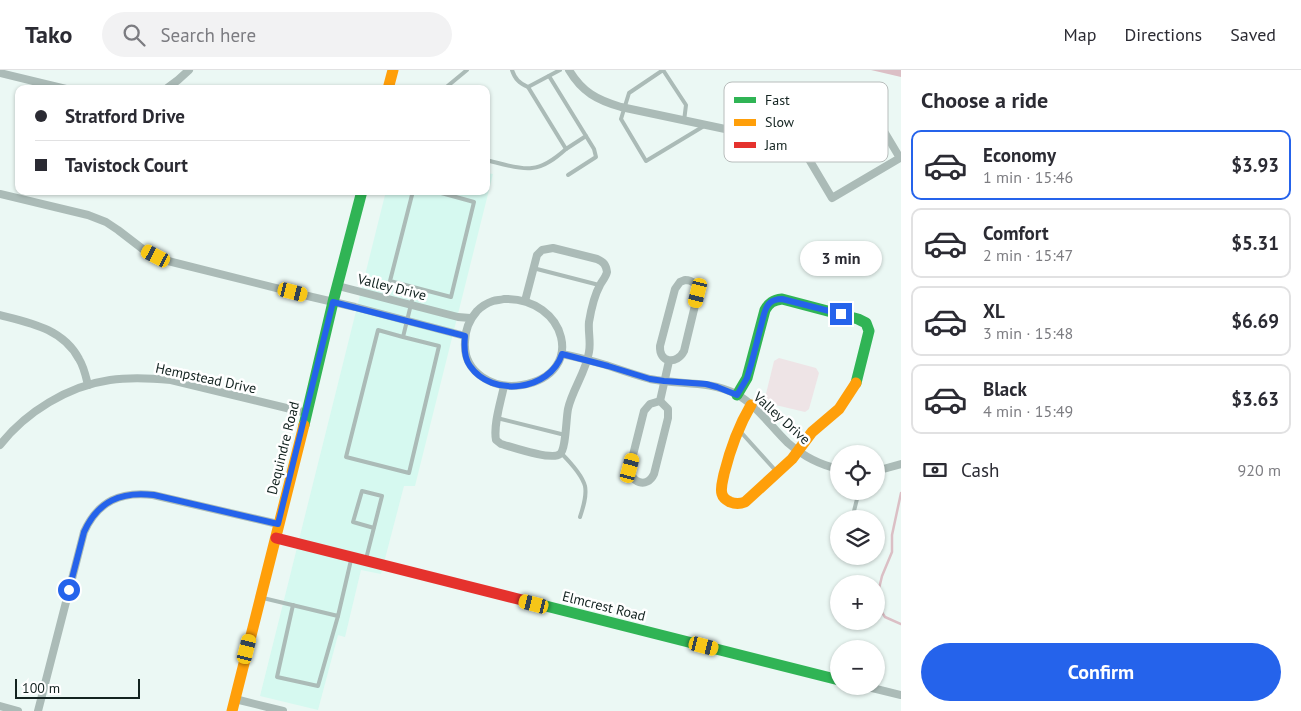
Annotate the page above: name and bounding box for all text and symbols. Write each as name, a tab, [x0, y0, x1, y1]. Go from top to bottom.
search box	[102, 12, 452, 57]
text: Tako	[25, 19, 72, 50]
icon: search	[120, 21, 148, 49]
text: Search here	[160, 23, 256, 47]
text: Map	[1064, 23, 1096, 46]
text: Directions	[1124, 23, 1202, 46]
text: Saved	[1230, 23, 1276, 46]
legend	[724, 82, 888, 162]
text: Choose a ride	[921, 86, 1048, 114]
text: Fast	[765, 91, 790, 109]
text: Stratford Drive	[65, 104, 185, 128]
text: Slow	[765, 113, 795, 131]
text: Jam	[764, 136, 787, 154]
icon: car	[923, 143, 968, 188]
text: Economy	[983, 143, 1056, 167]
text: Tavistock Court	[65, 153, 188, 177]
text: $3.93	[1231, 153, 1279, 177]
text: 1 min · 15:46	[983, 167, 1073, 187]
icon: car	[923, 221, 968, 266]
text: Comfort	[983, 221, 1049, 245]
text: $5.31	[1231, 231, 1279, 255]
callout: 3 min	[800, 242, 882, 276]
car	[139, 243, 172, 269]
text: 2 min · 15:47	[983, 245, 1073, 265]
text: 3 min	[821, 248, 861, 268]
street label: Valley Drive	[355, 270, 428, 304]
car	[687, 277, 708, 309]
car	[276, 281, 309, 303]
icon: car	[923, 299, 968, 344]
text: XL	[983, 299, 1005, 323]
route end	[830, 303, 852, 325]
text: $6.69	[1231, 309, 1279, 333]
text: 3 min · 15:48	[983, 323, 1073, 343]
street label: Hempstead Drive	[154, 359, 258, 397]
icon: car	[923, 377, 968, 422]
text: Black	[983, 377, 1027, 401]
street label: Valley Drive	[749, 387, 814, 448]
text: $3.63	[1231, 387, 1279, 411]
street label: Dequindre Road	[263, 400, 303, 496]
text: 4 min · 15:49	[983, 401, 1073, 421]
map controls	[830, 445, 885, 695]
button: locate	[830, 445, 885, 500]
car	[618, 452, 641, 484]
icon: cash	[921, 456, 949, 484]
text: Cash	[961, 458, 999, 482]
text: 920 m	[1238, 460, 1281, 480]
button: layers	[830, 510, 885, 565]
button: +	[830, 575, 885, 630]
route start	[58, 579, 80, 601]
street label: Elmcrest Road	[561, 587, 647, 625]
car	[517, 593, 550, 615]
car	[236, 633, 257, 665]
car	[687, 635, 720, 657]
button: −	[830, 640, 885, 695]
button: Confirm	[921, 643, 1281, 701]
scale bar	[15, 676, 140, 699]
text: 100 m	[22, 679, 60, 697]

